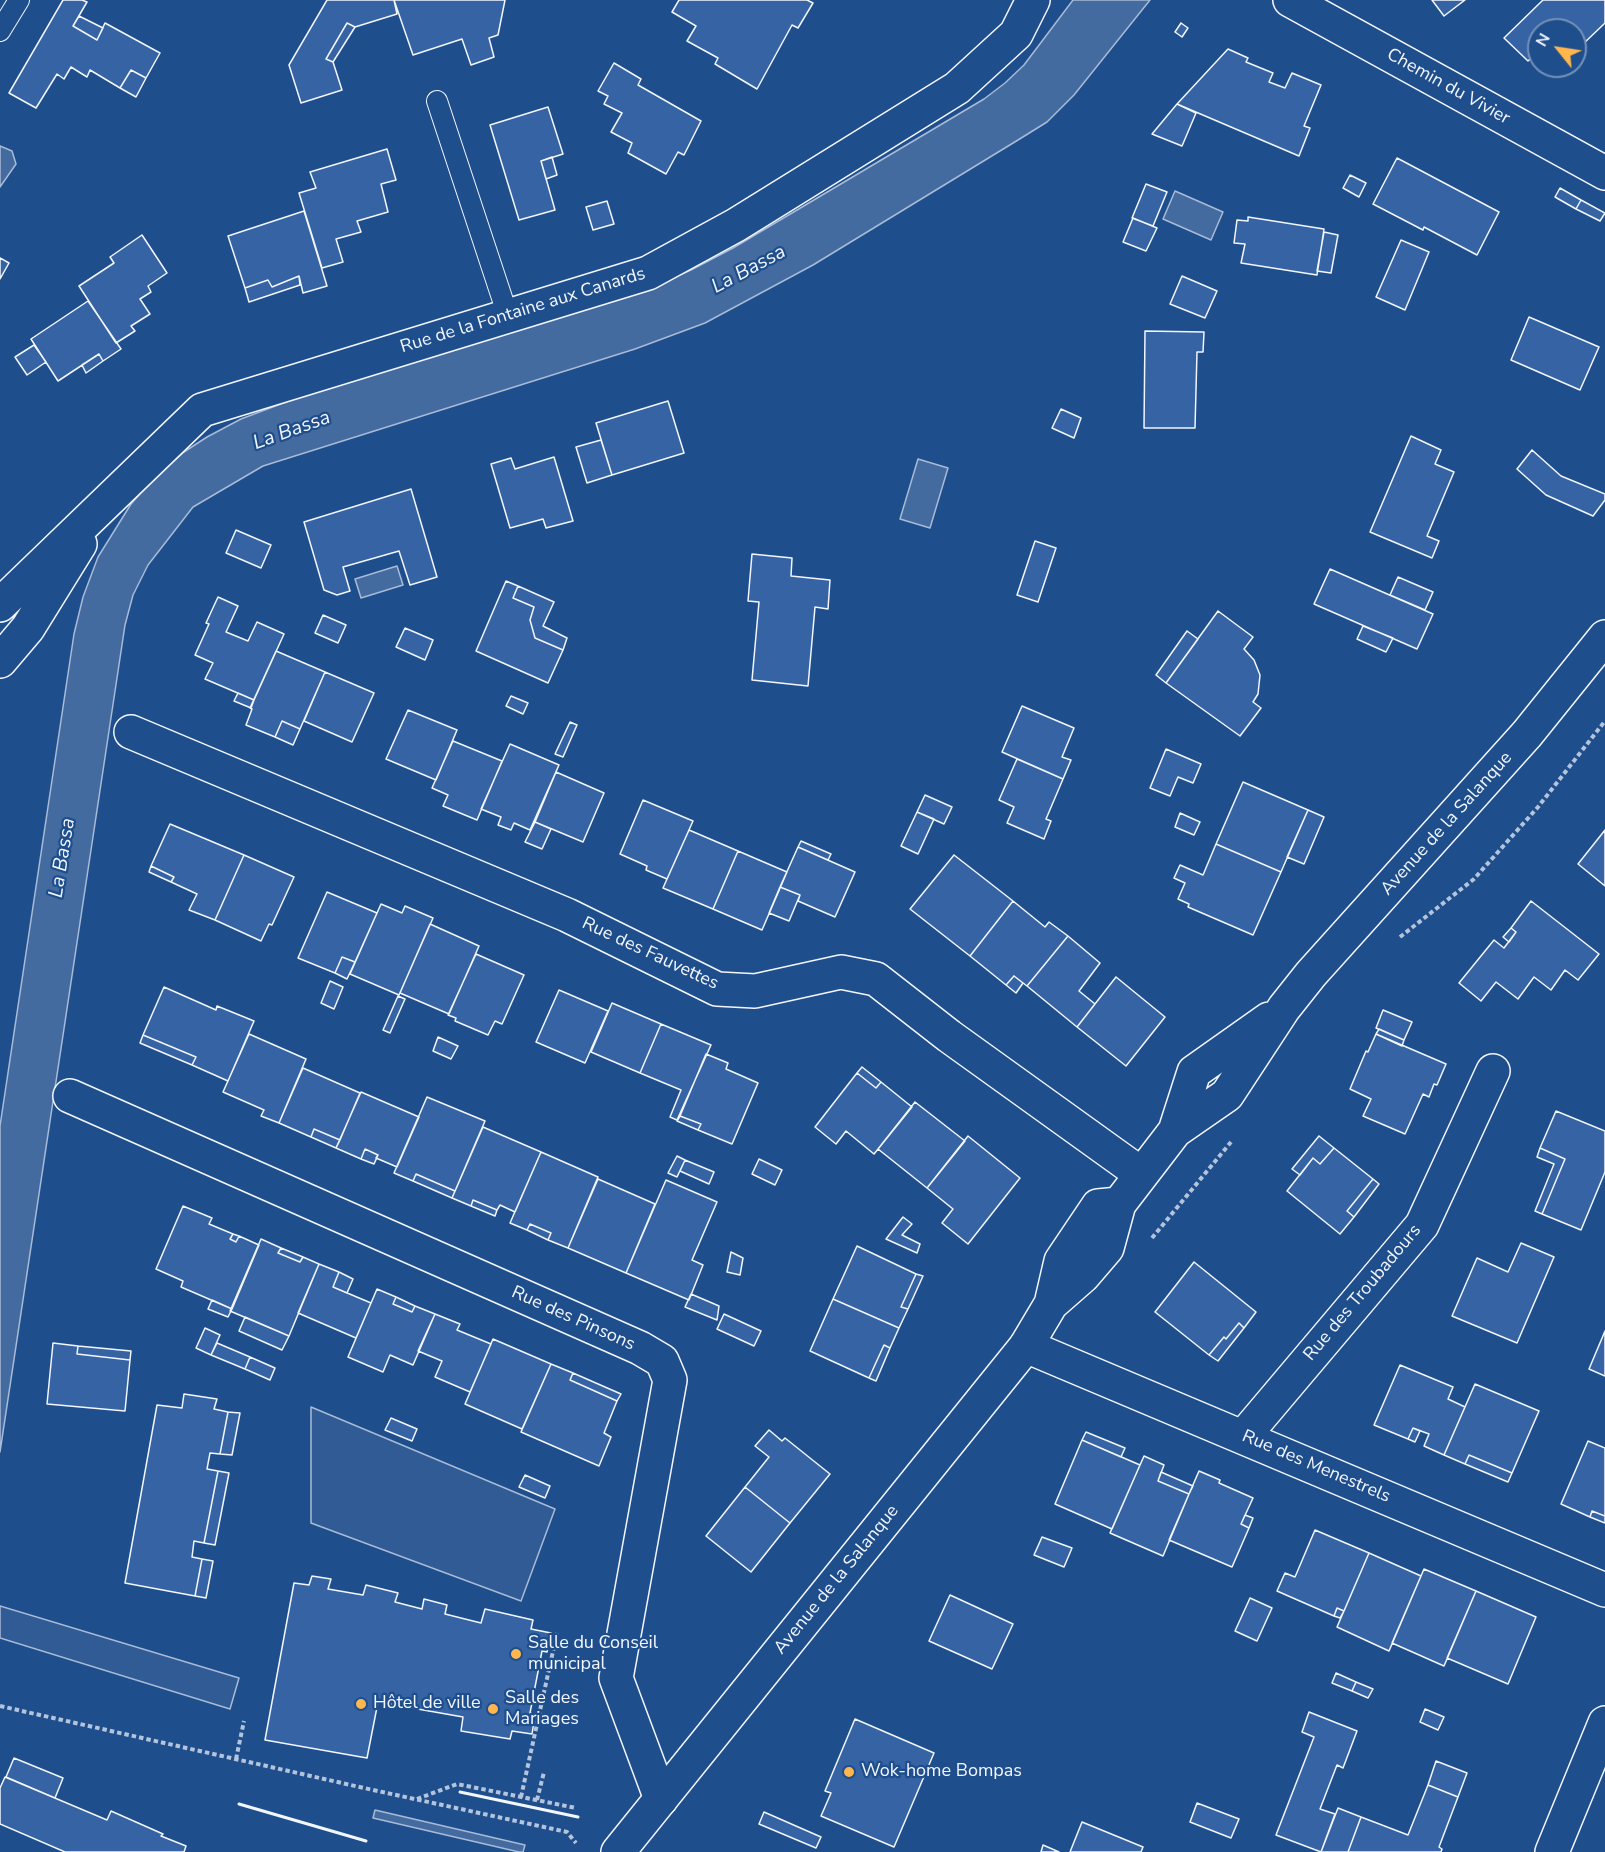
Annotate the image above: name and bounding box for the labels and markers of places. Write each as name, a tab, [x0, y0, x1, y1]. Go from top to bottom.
place label: Salle du Conseil municipal	[528, 1633, 658, 1676]
marker: Salle du Conseil municipal	[509, 1647, 523, 1661]
place label: Salle des Mariages	[505, 1688, 579, 1730]
place label: Hôtel de ville	[373, 1693, 481, 1715]
marker: Hôtel de ville	[354, 1697, 368, 1711]
marker: Salle des Mariages	[486, 1702, 500, 1716]
place label: Wok-home Bompas	[861, 1761, 1022, 1783]
marker: Wok-home Bompas	[842, 1765, 856, 1779]

